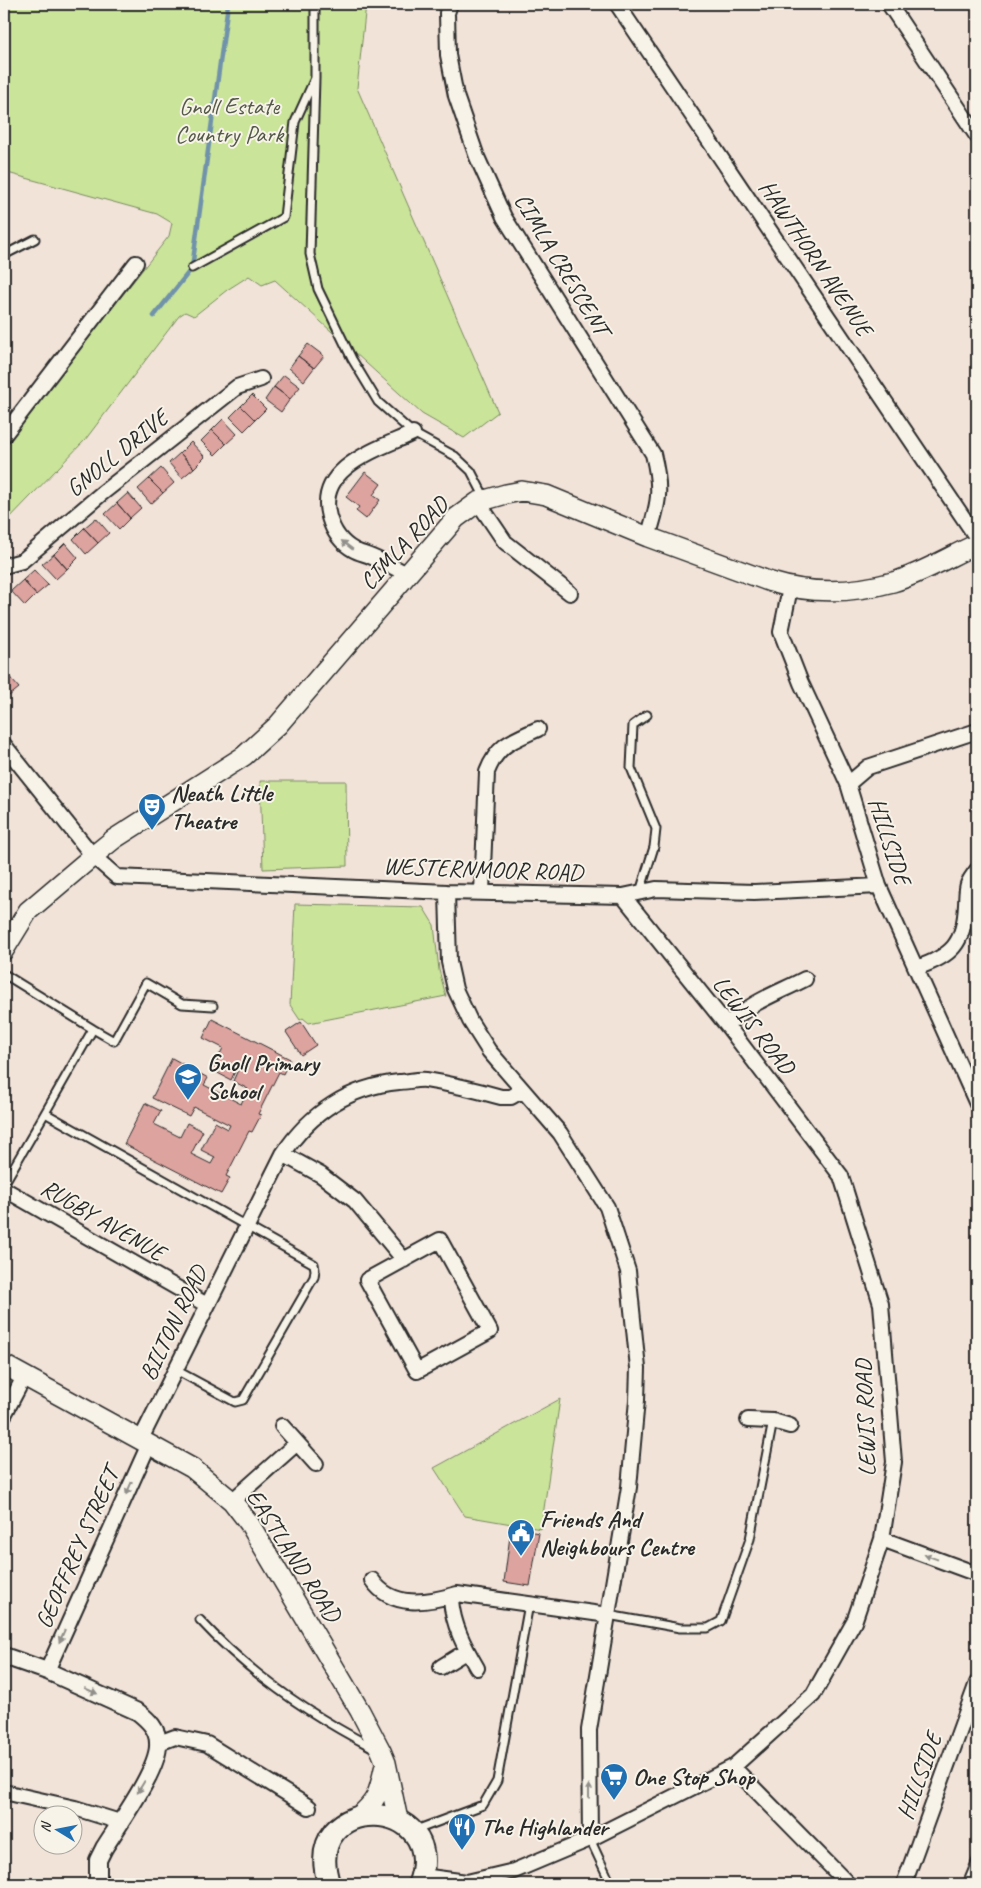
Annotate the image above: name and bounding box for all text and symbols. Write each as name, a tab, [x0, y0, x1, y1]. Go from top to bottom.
park label: Gnoll Estate Country Park	[175, 91, 285, 149]
street label: HAWTHORN AVENUE	[753, 174, 881, 344]
street label: CIMLA CRESCENT	[508, 187, 619, 346]
street label: GNOLL DRIVE	[60, 401, 176, 503]
street label: CIMLA ROAD	[353, 489, 456, 596]
one-way arrow	[341, 540, 354, 551]
place label: Neath Little Theatre	[171, 778, 274, 836]
theatre icon: Neath Little Theatre	[137, 792, 167, 831]
street label: HILLSIDE	[862, 794, 919, 891]
street label: WESTERNMOOR ROAD	[383, 851, 585, 888]
street label: LEWIS ROAD	[706, 970, 803, 1082]
place label: Gnoll Primary School	[207, 1048, 321, 1106]
school or university icon: Gnoll Primary School	[173, 1062, 203, 1101]
street label: RUGBY AVENUE	[36, 1172, 173, 1269]
street label: BILTON ROAD	[132, 1259, 214, 1385]
street label: LEWIS ROAD	[848, 1357, 882, 1477]
street label: GEOFFREY STREET	[28, 1458, 128, 1633]
one-way arrow	[125, 1481, 133, 1495]
street label: EASTLAND ROAD	[240, 1483, 349, 1629]
place label: Friends And Neighbours Centre	[540, 1504, 696, 1562]
public building icon: Friends And Neighbours Centre	[506, 1518, 536, 1557]
one-way arrow	[924, 1553, 939, 1560]
one-way arrow	[58, 1629, 66, 1643]
one-way arrow	[84, 1687, 98, 1695]
street label: HILLSIDE	[890, 1726, 949, 1823]
supermarket icon: One Stop Shop	[599, 1762, 629, 1801]
place label: One Stop Shop	[633, 1762, 756, 1792]
one-way arrow	[137, 1781, 146, 1794]
one-way arrow	[585, 1782, 593, 1798]
north arrow	[32, 1806, 82, 1856]
restaurant icon: The Highlander	[447, 1812, 477, 1851]
place label: The Highlander	[481, 1812, 610, 1842]
text: N	[37, 1820, 55, 1834]

